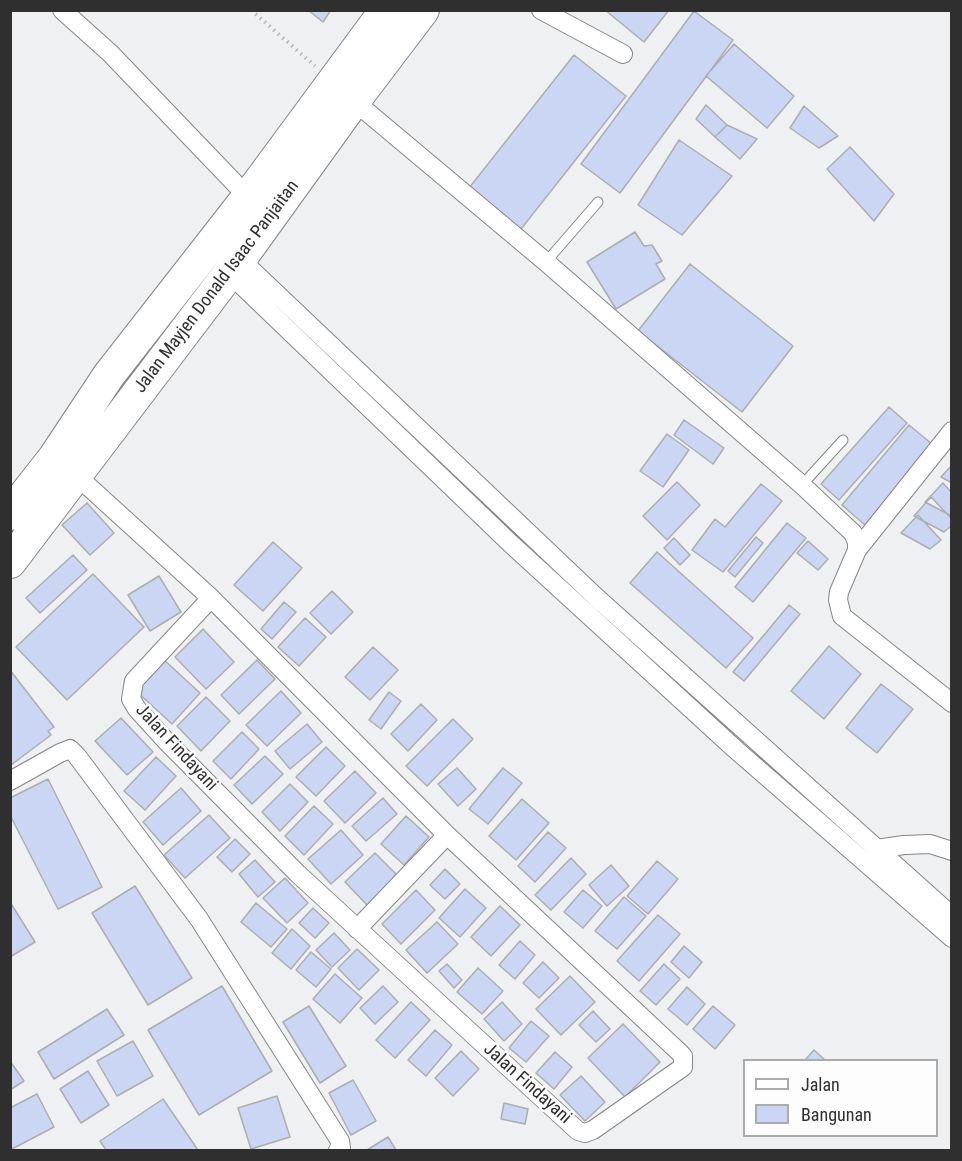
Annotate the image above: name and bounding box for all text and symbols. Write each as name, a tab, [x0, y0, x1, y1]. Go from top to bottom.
street label: Jalan Mayjen Donald Isaac Panjaitan	[130, 176, 304, 398]
street label: Jalan Findayani	[130, 700, 222, 796]
street label: Jalan Findayani	[479, 1039, 575, 1129]
legend	[743, 1059, 938, 1137]
text: Jalan	[801, 1074, 840, 1095]
text: Bangunan	[801, 1104, 872, 1125]

